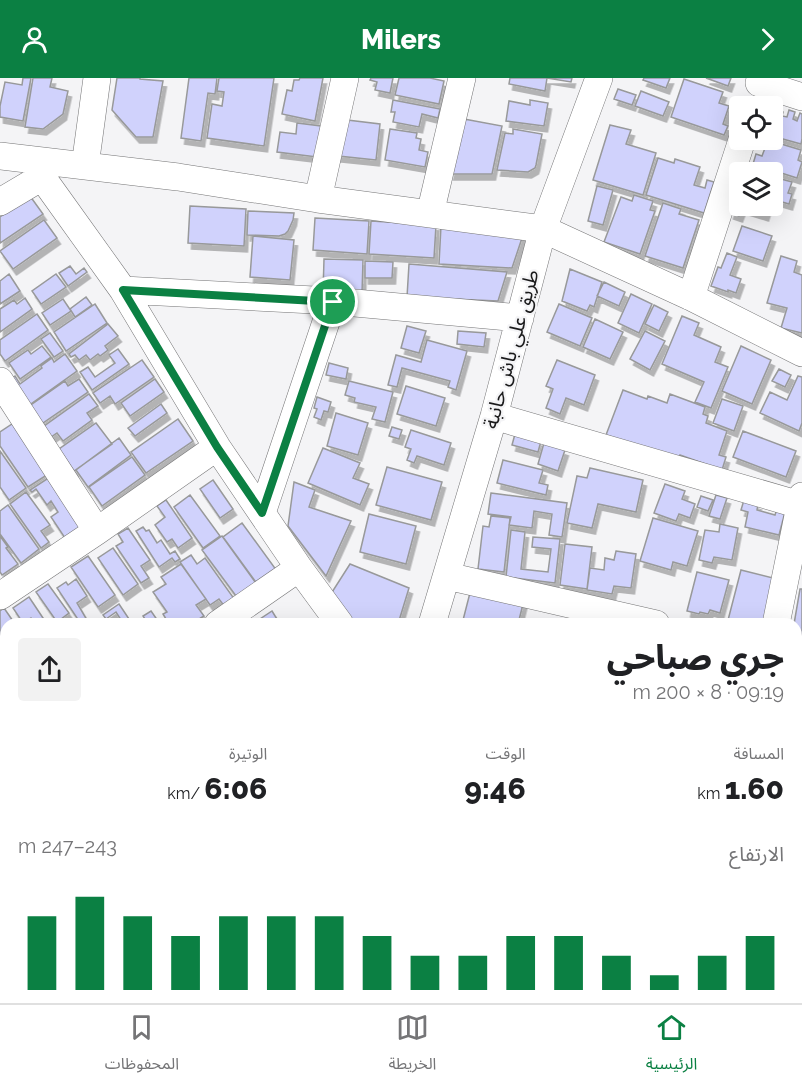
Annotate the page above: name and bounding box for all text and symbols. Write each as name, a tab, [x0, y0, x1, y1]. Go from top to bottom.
icon: person	[18, 23, 51, 56]
icon: forward	[751, 23, 784, 56]
text: Milers	[361, 24, 441, 55]
map controls	[729, 96, 783, 216]
button: locate	[729, 96, 783, 150]
button: layers	[729, 162, 783, 216]
street label: طريق علي باش حانبة	[478, 267, 547, 432]
pin	[307, 276, 358, 327]
icon: arrive	[316, 285, 349, 318]
button: share	[18, 638, 81, 701]
text: جري صباحي	[607, 638, 784, 677]
text: 09:19 · 8 × 200 m	[632, 680, 784, 704]
text: الوتيرة	[229, 744, 267, 763]
text: الوقت	[486, 744, 526, 763]
text: المسافة	[734, 744, 784, 763]
text: 6:06	[204, 771, 267, 806]
text: 9:46	[464, 771, 526, 806]
text: 1.60	[725, 771, 784, 806]
text: /km	[167, 784, 204, 803]
text: km	[697, 784, 725, 803]
text: 243–247 m	[18, 834, 117, 858]
text: الارتفاع	[729, 842, 784, 866]
tab: المحفوظات	[105, 1011, 179, 1081]
tab: الخريطة	[388, 1011, 436, 1081]
tab: الرئيسية	[646, 1011, 697, 1081]

